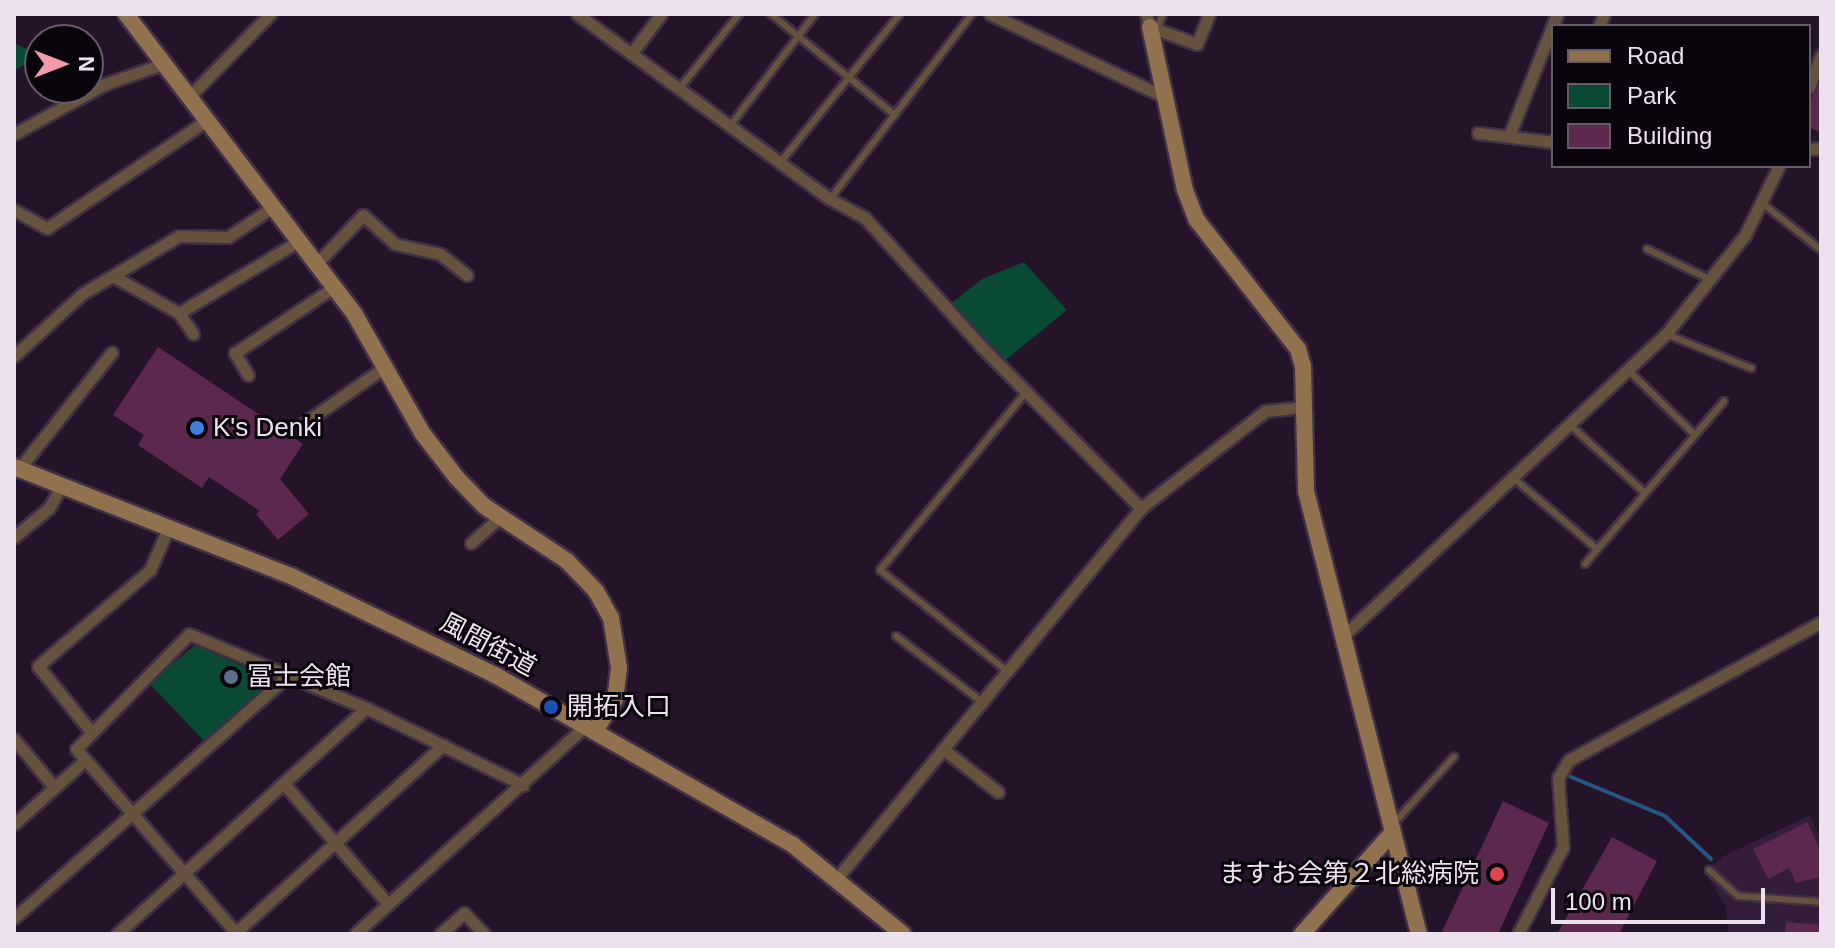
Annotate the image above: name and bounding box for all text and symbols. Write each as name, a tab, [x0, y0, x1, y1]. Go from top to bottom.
north arrow	[24, 24, 104, 104]
legend	[1551, 24, 1811, 168]
text: Road	[1627, 42, 1684, 69]
text: N	[74, 56, 99, 72]
text: Park	[1627, 82, 1676, 109]
text: Building	[1627, 122, 1712, 149]
place label: K's Denki	[213, 412, 322, 444]
marker: K's Denki	[188, 419, 206, 437]
street label: 風間街道	[435, 607, 541, 683]
place label: 冨士会館	[247, 661, 351, 693]
marker: 冨士会館	[222, 668, 240, 686]
place label: 開拓入口	[567, 691, 671, 723]
marker: 開拓入口	[542, 698, 560, 716]
place label: ますお会第２北総病院	[1219, 858, 1479, 890]
marker: ますお会第２北総病院	[1486, 863, 1508, 885]
scale bar	[1555, 872, 1769, 922]
text: 100 m	[1565, 888, 1632, 915]

